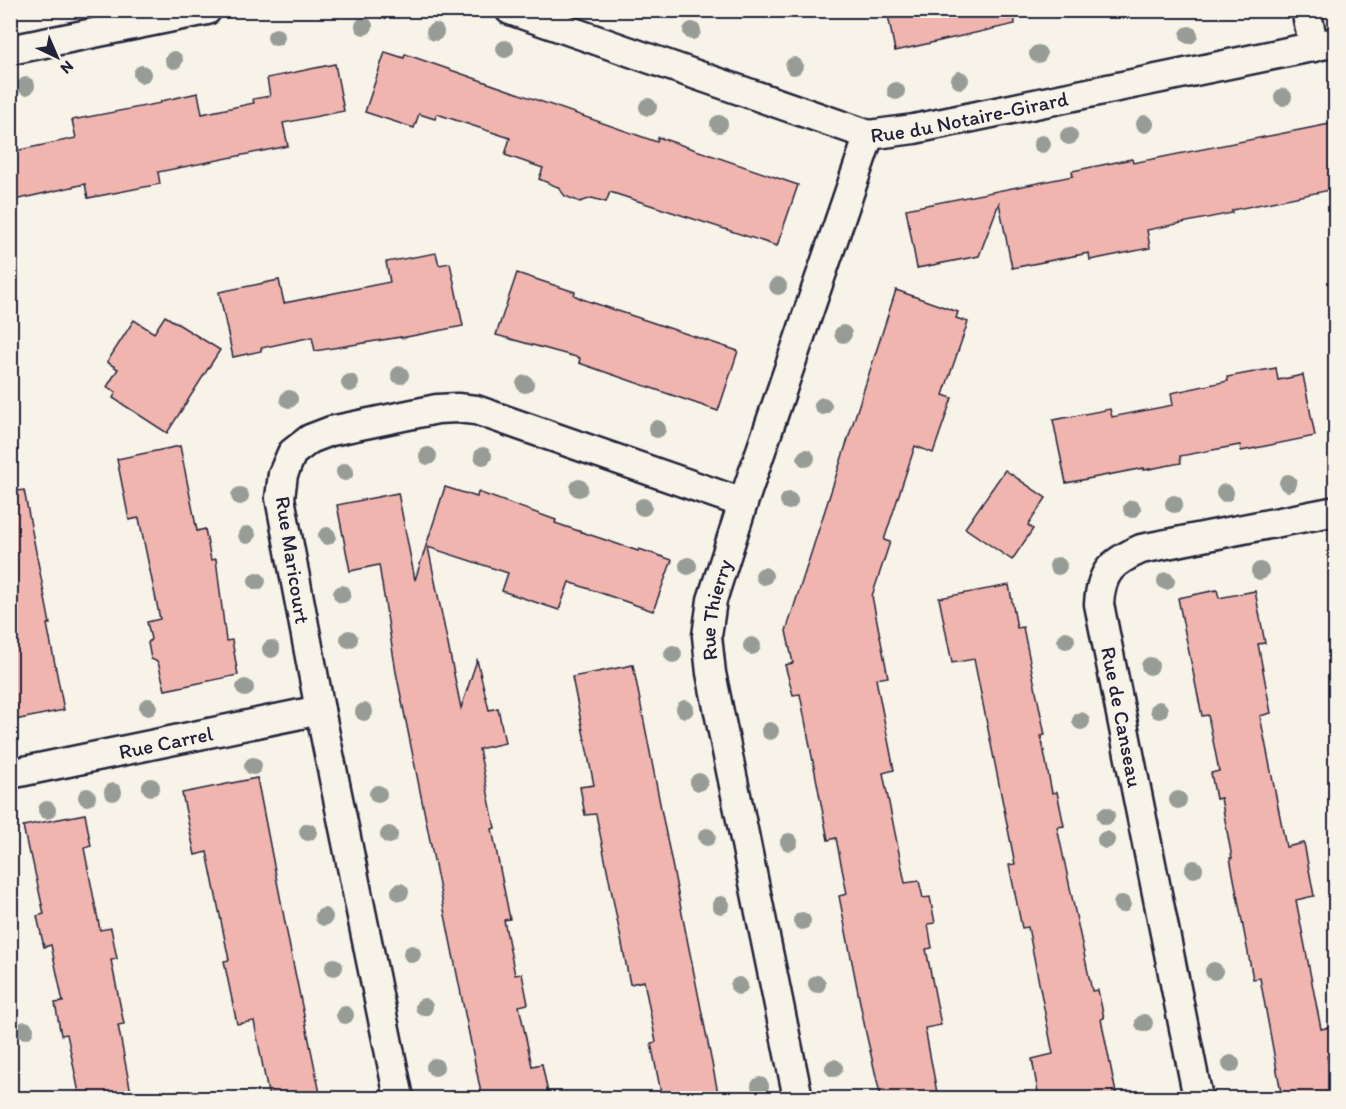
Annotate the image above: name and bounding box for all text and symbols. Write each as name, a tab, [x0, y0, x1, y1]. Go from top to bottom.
north arrow	[27, 27, 87, 87]
text: N	[57, 57, 78, 78]
street label: Rue du Notaire-Girard	[869, 85, 1071, 147]
street label: Rue Maricourt	[271, 494, 315, 626]
street label: Rue Thierry	[695, 556, 737, 662]
street label: Rue de Canseau	[1096, 644, 1148, 790]
street label: Rue Carrel	[116, 720, 215, 764]

